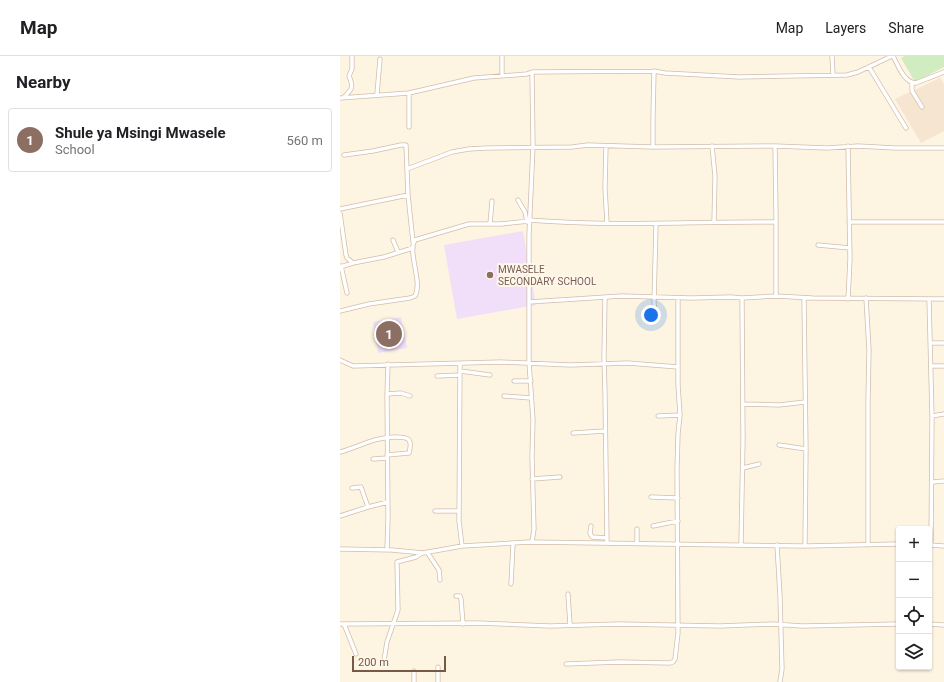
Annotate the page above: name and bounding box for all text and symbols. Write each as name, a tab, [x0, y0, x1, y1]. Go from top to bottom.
text: Map	[20, 16, 58, 39]
text: Map	[776, 20, 803, 36]
text: Layers	[825, 20, 866, 36]
text: Share	[888, 20, 924, 36]
text: Nearby	[16, 72, 71, 92]
text: Shule ya Msingi Mwasele	[55, 124, 226, 142]
text: 1	[26, 133, 34, 148]
text: 560 m	[286, 133, 323, 148]
text: School	[55, 142, 95, 157]
place label: MWASELE SECONDARY SCHOOL	[498, 264, 597, 287]
marker: MWASELE SECONDARY SCHOOL	[485, 270, 495, 280]
your location	[641, 305, 661, 325]
pin: 1	[376, 319, 402, 349]
map controls	[896, 526, 932, 670]
button: +	[896, 526, 932, 562]
button: −	[896, 562, 932, 598]
button: locate	[896, 598, 932, 634]
button: layers	[896, 634, 932, 670]
scale bar	[352, 654, 446, 673]
text: 200 m	[358, 656, 389, 669]

